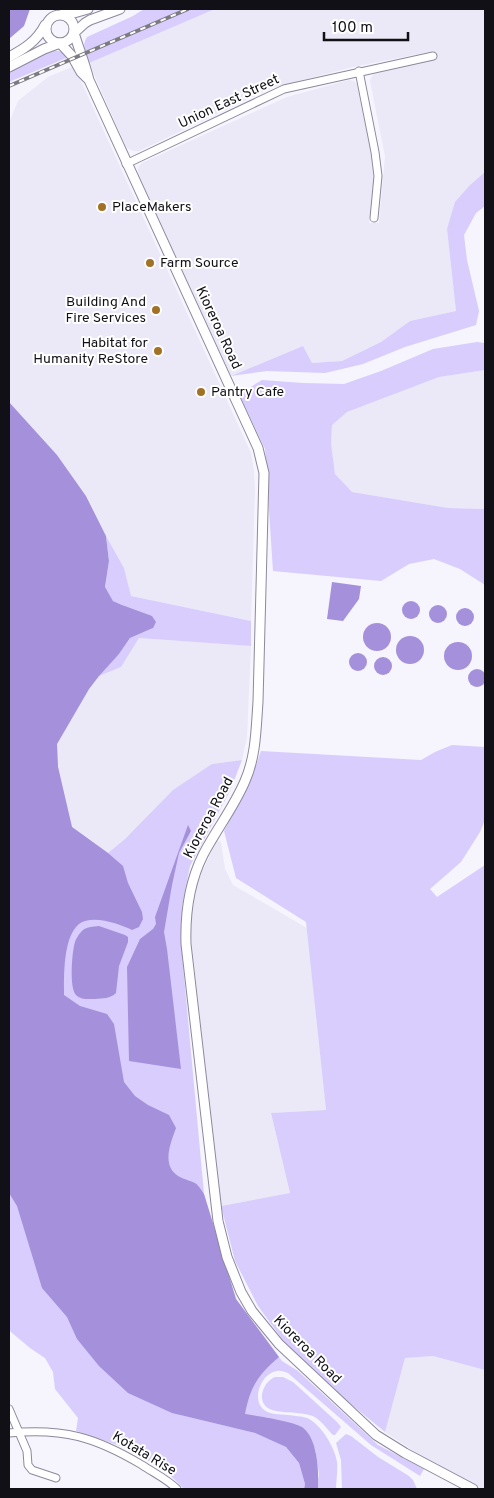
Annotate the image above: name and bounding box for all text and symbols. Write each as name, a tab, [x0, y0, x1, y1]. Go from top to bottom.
scale bar	[324, 10, 408, 42]
text: 100 m	[332, 19, 373, 38]
street label: Union East Street	[176, 71, 282, 133]
place label: PlaceMakers	[112, 199, 191, 216]
marker: PlaceMakers	[96, 201, 108, 213]
place label: Farm Source	[160, 255, 238, 272]
marker: Farm Source	[144, 257, 156, 269]
street label: Kioreroa Road	[191, 284, 245, 372]
place label: Building And Fire Services	[65, 294, 146, 327]
marker: Building And Fire Services	[150, 304, 162, 316]
place label: Habitat for Humanity ReStore	[33, 335, 149, 368]
marker: Habitat for Humanity ReStore	[152, 345, 164, 357]
place label: Pantry Cafe	[211, 384, 284, 401]
marker: Pantry Cafe	[195, 386, 207, 398]
street label: Kioreroa Road	[180, 775, 238, 861]
street label: Kioreroa Road	[269, 1312, 345, 1388]
street label: Kotata Rise	[109, 1428, 179, 1480]

